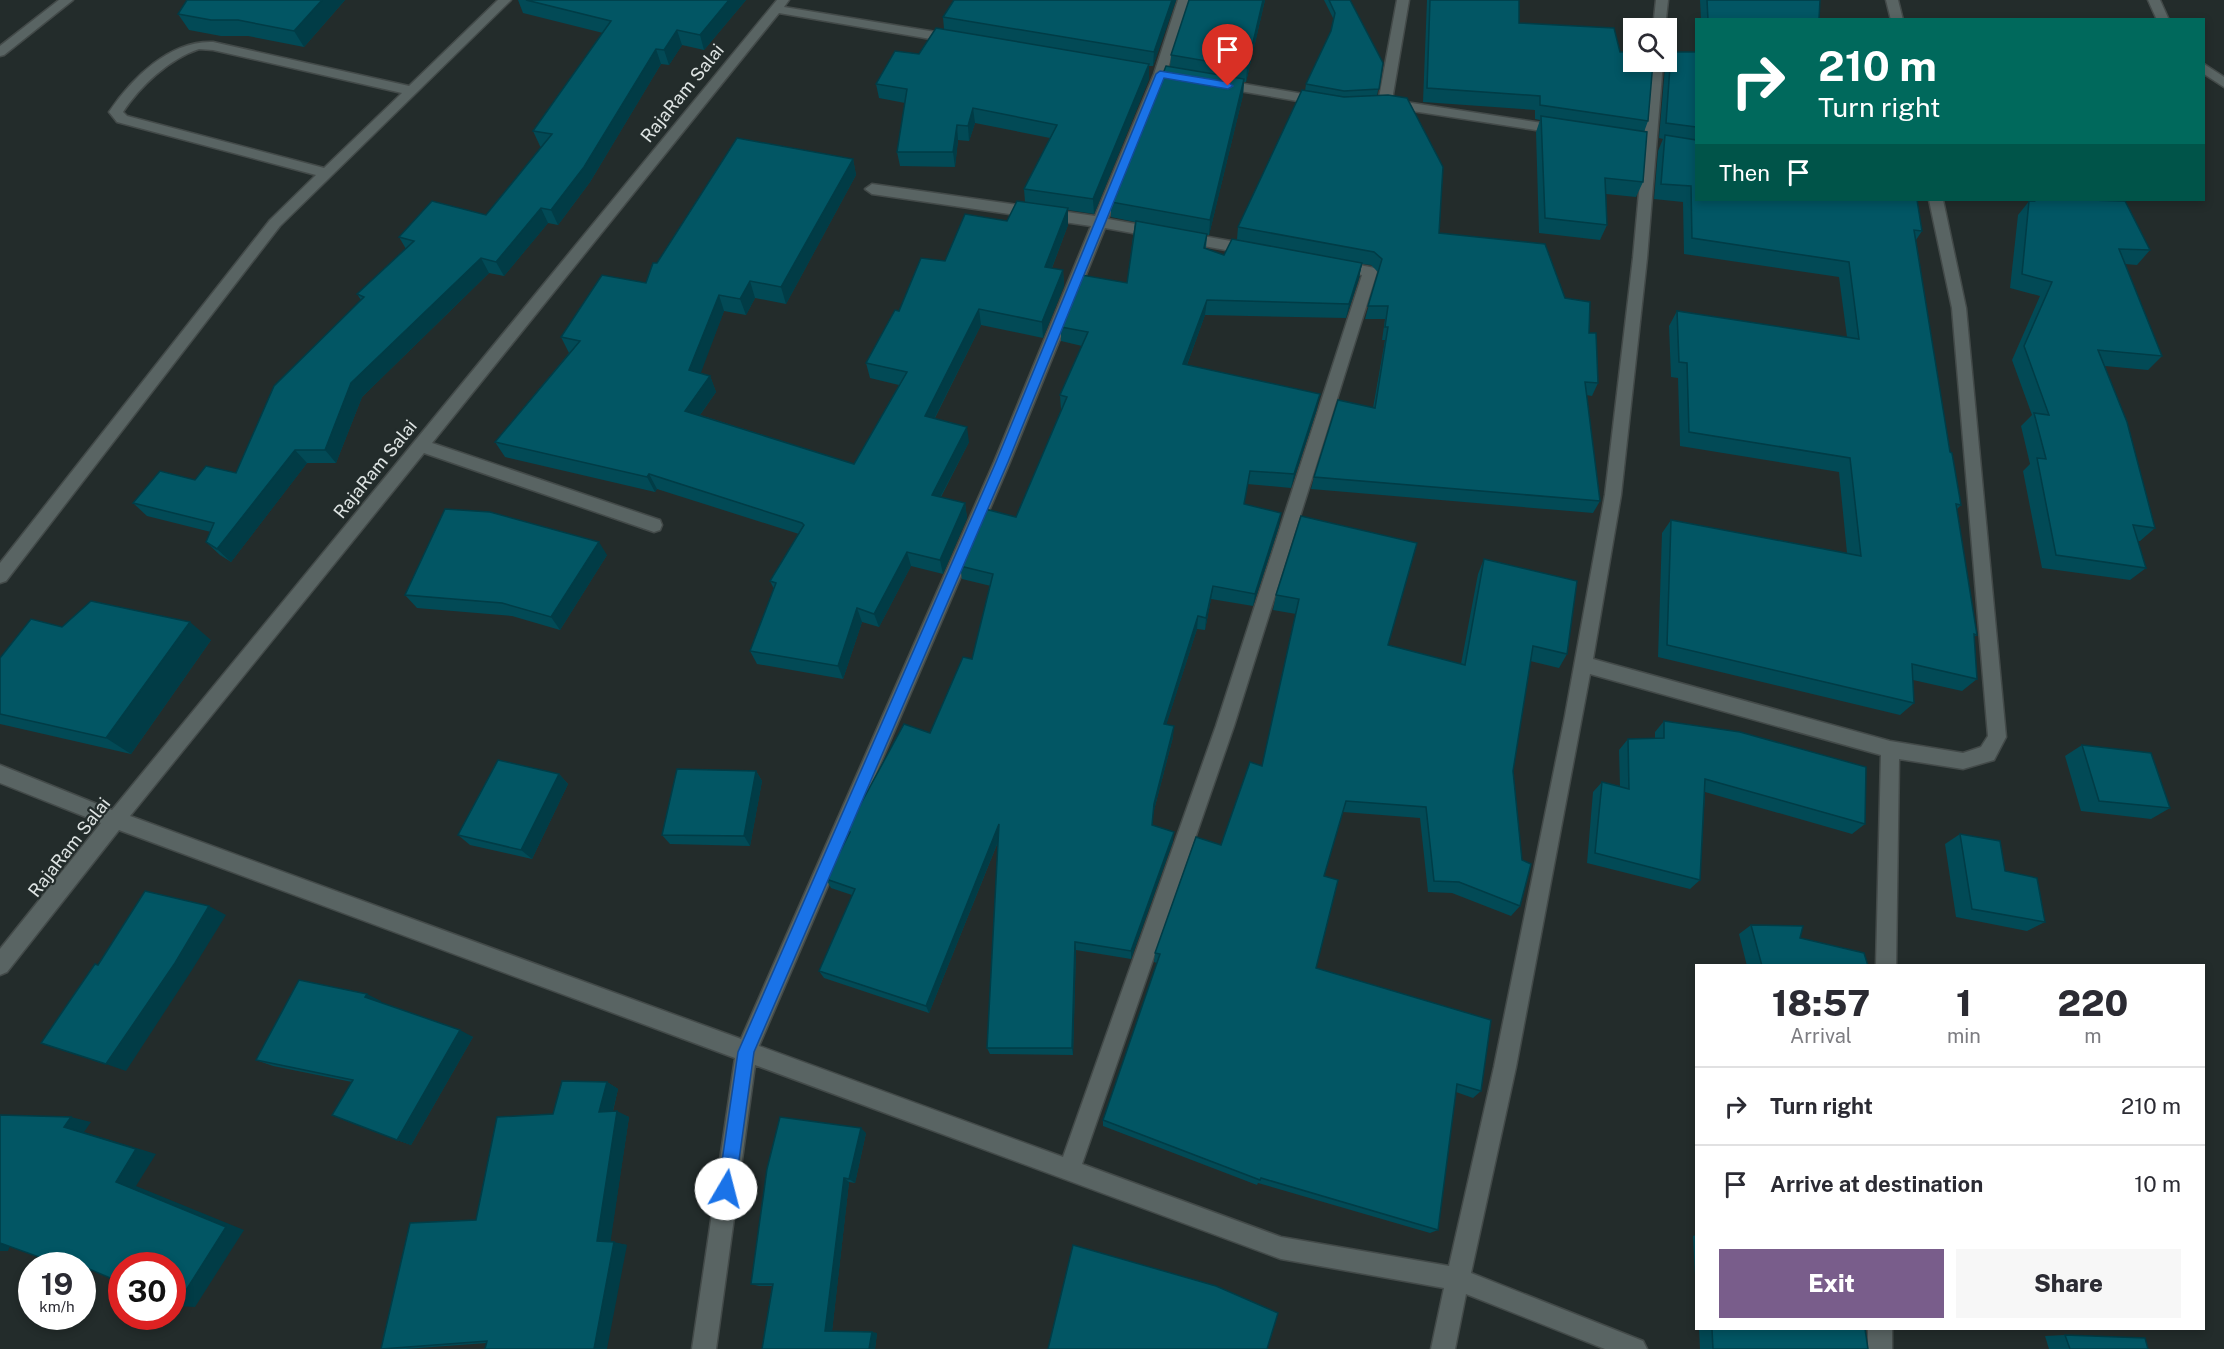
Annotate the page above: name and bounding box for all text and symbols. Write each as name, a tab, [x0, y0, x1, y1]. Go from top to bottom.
map controls	[1623, 18, 1677, 72]
button: search	[1623, 18, 1677, 72]
pin	[1202, 24, 1253, 86]
icon: arrive	[1211, 33, 1244, 66]
street label: RajaRam Salai	[636, 40, 728, 146]
text: 210 m	[1818, 41, 1937, 90]
icon: right	[1719, 42, 1797, 120]
text: Turn right	[1818, 91, 1941, 123]
icon: arrive	[1782, 156, 1815, 189]
text: Then	[1719, 160, 1770, 186]
street label: RajaRam Salai	[329, 416, 421, 522]
street label: RajaRam Salai	[24, 793, 114, 901]
text: 18:57	[1772, 982, 1870, 1024]
text: 1	[1956, 982, 1972, 1024]
text: 220	[2058, 982, 2128, 1024]
text: Arrival	[1790, 1024, 1852, 1048]
text: min	[1947, 1024, 1981, 1048]
text: m	[2084, 1024, 2102, 1048]
icon: right	[1719, 1090, 1752, 1123]
text: Turn right	[1770, 1093, 1873, 1119]
text: 210 m	[2121, 1093, 2181, 1119]
position arrow	[694, 1157, 758, 1221]
icon: arrive	[1719, 1168, 1752, 1201]
text: Arrive at destination	[1770, 1171, 1983, 1197]
text: 10 m	[2134, 1171, 2181, 1197]
button: Exit	[1719, 1249, 1944, 1318]
button: Share	[1956, 1249, 2181, 1318]
speed limit sign: 30	[108, 1252, 186, 1330]
text: 19	[41, 1266, 73, 1302]
text: km/h	[39, 1298, 75, 1315]

